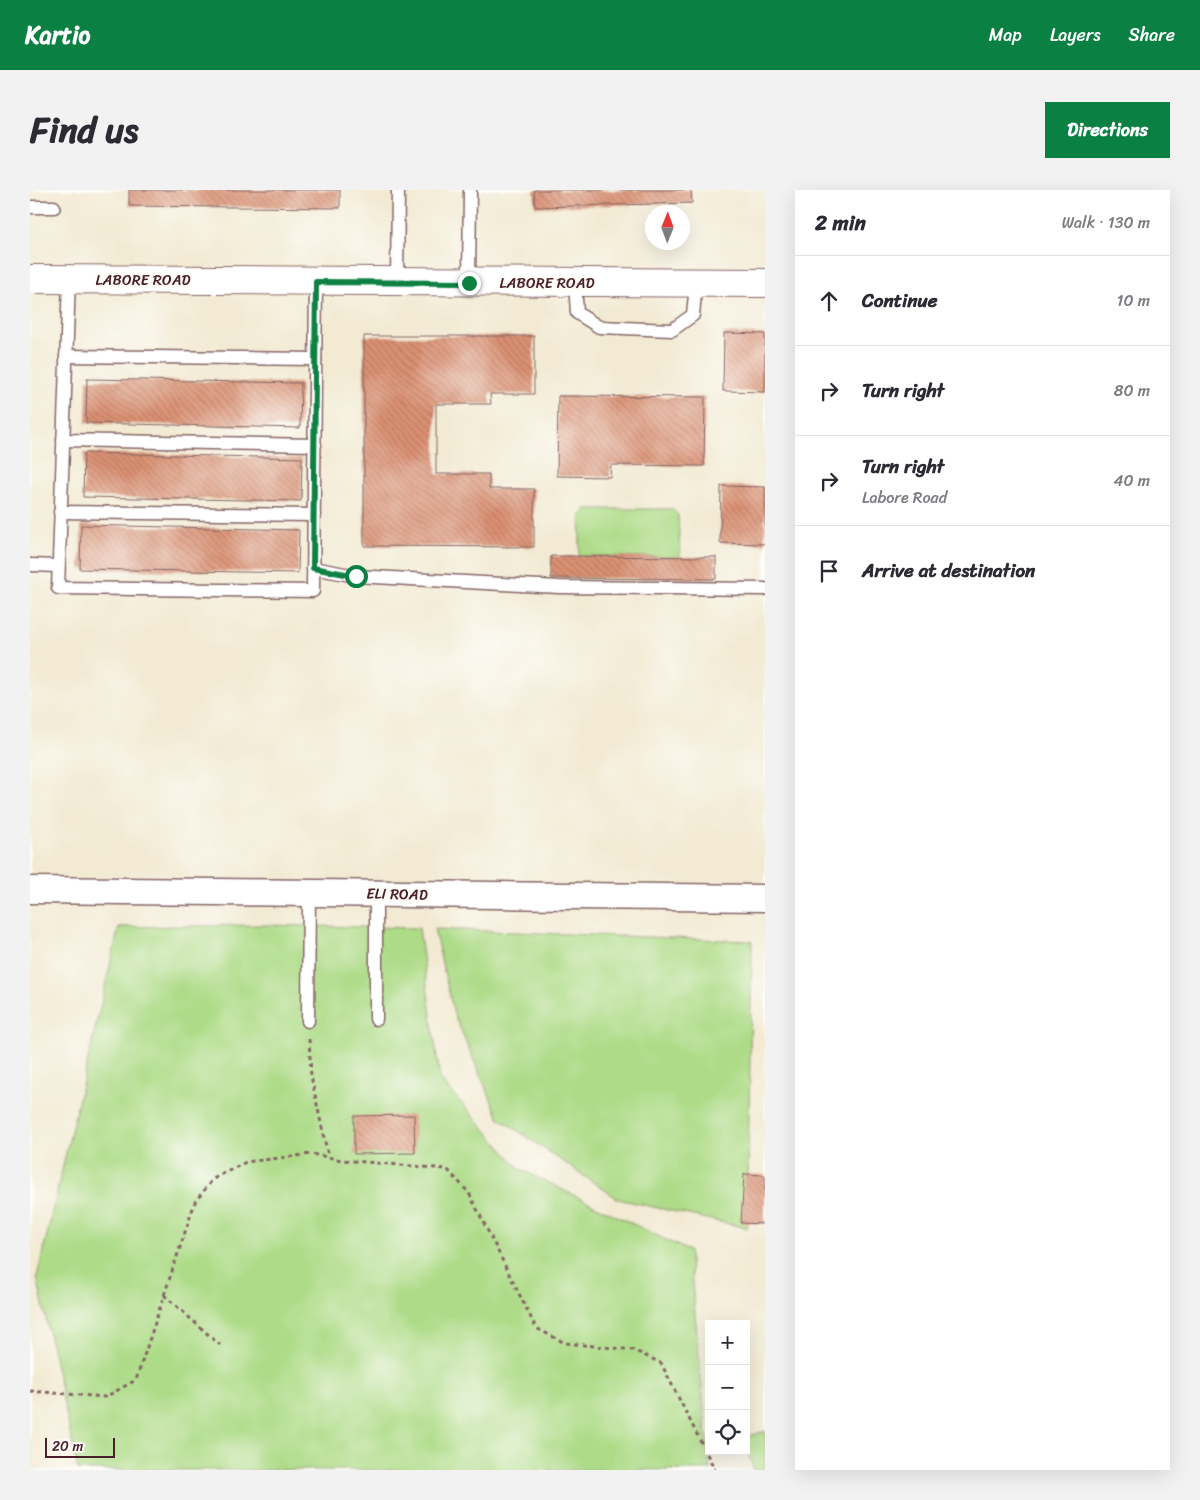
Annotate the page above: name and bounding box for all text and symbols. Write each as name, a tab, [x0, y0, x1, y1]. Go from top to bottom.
text: Kartio	[25, 14, 90, 56]
text: Map	[989, 19, 1022, 51]
text: Layers	[1050, 19, 1101, 51]
text: Share	[1129, 19, 1175, 51]
text: Find us	[30, 99, 138, 161]
button: Directions	[1045, 102, 1170, 158]
text: 2 min	[815, 204, 866, 242]
north arrow	[645, 205, 690, 250]
text: Walk · 130 m	[1062, 208, 1150, 237]
street label: LABORE ROAD	[96, 267, 190, 293]
street label: LABORE ROAD	[500, 270, 594, 296]
route end	[458, 272, 481, 295]
text: Continue	[862, 284, 938, 317]
text: 10 m	[1117, 286, 1150, 315]
icon: ahead	[815, 287, 843, 315]
text: Turn right	[862, 374, 944, 407]
text: 80 m	[1114, 376, 1150, 405]
icon: right	[815, 377, 843, 405]
text: Turn right	[862, 450, 944, 483]
text: 40 m	[1113, 466, 1150, 495]
icon: right	[815, 467, 843, 495]
text: Labore Road	[862, 483, 947, 512]
text: Arrive at destination	[862, 554, 1035, 587]
icon: arrive	[815, 557, 843, 585]
route start	[345, 565, 368, 588]
street label: ELI ROAD	[366, 880, 428, 908]
map controls	[705, 1320, 750, 1455]
button: +	[705, 1320, 750, 1365]
button: −	[705, 1365, 750, 1410]
button: locate	[705, 1410, 750, 1455]
text: 20 m	[52, 1434, 83, 1459]
scale bar	[45, 1435, 115, 1458]

